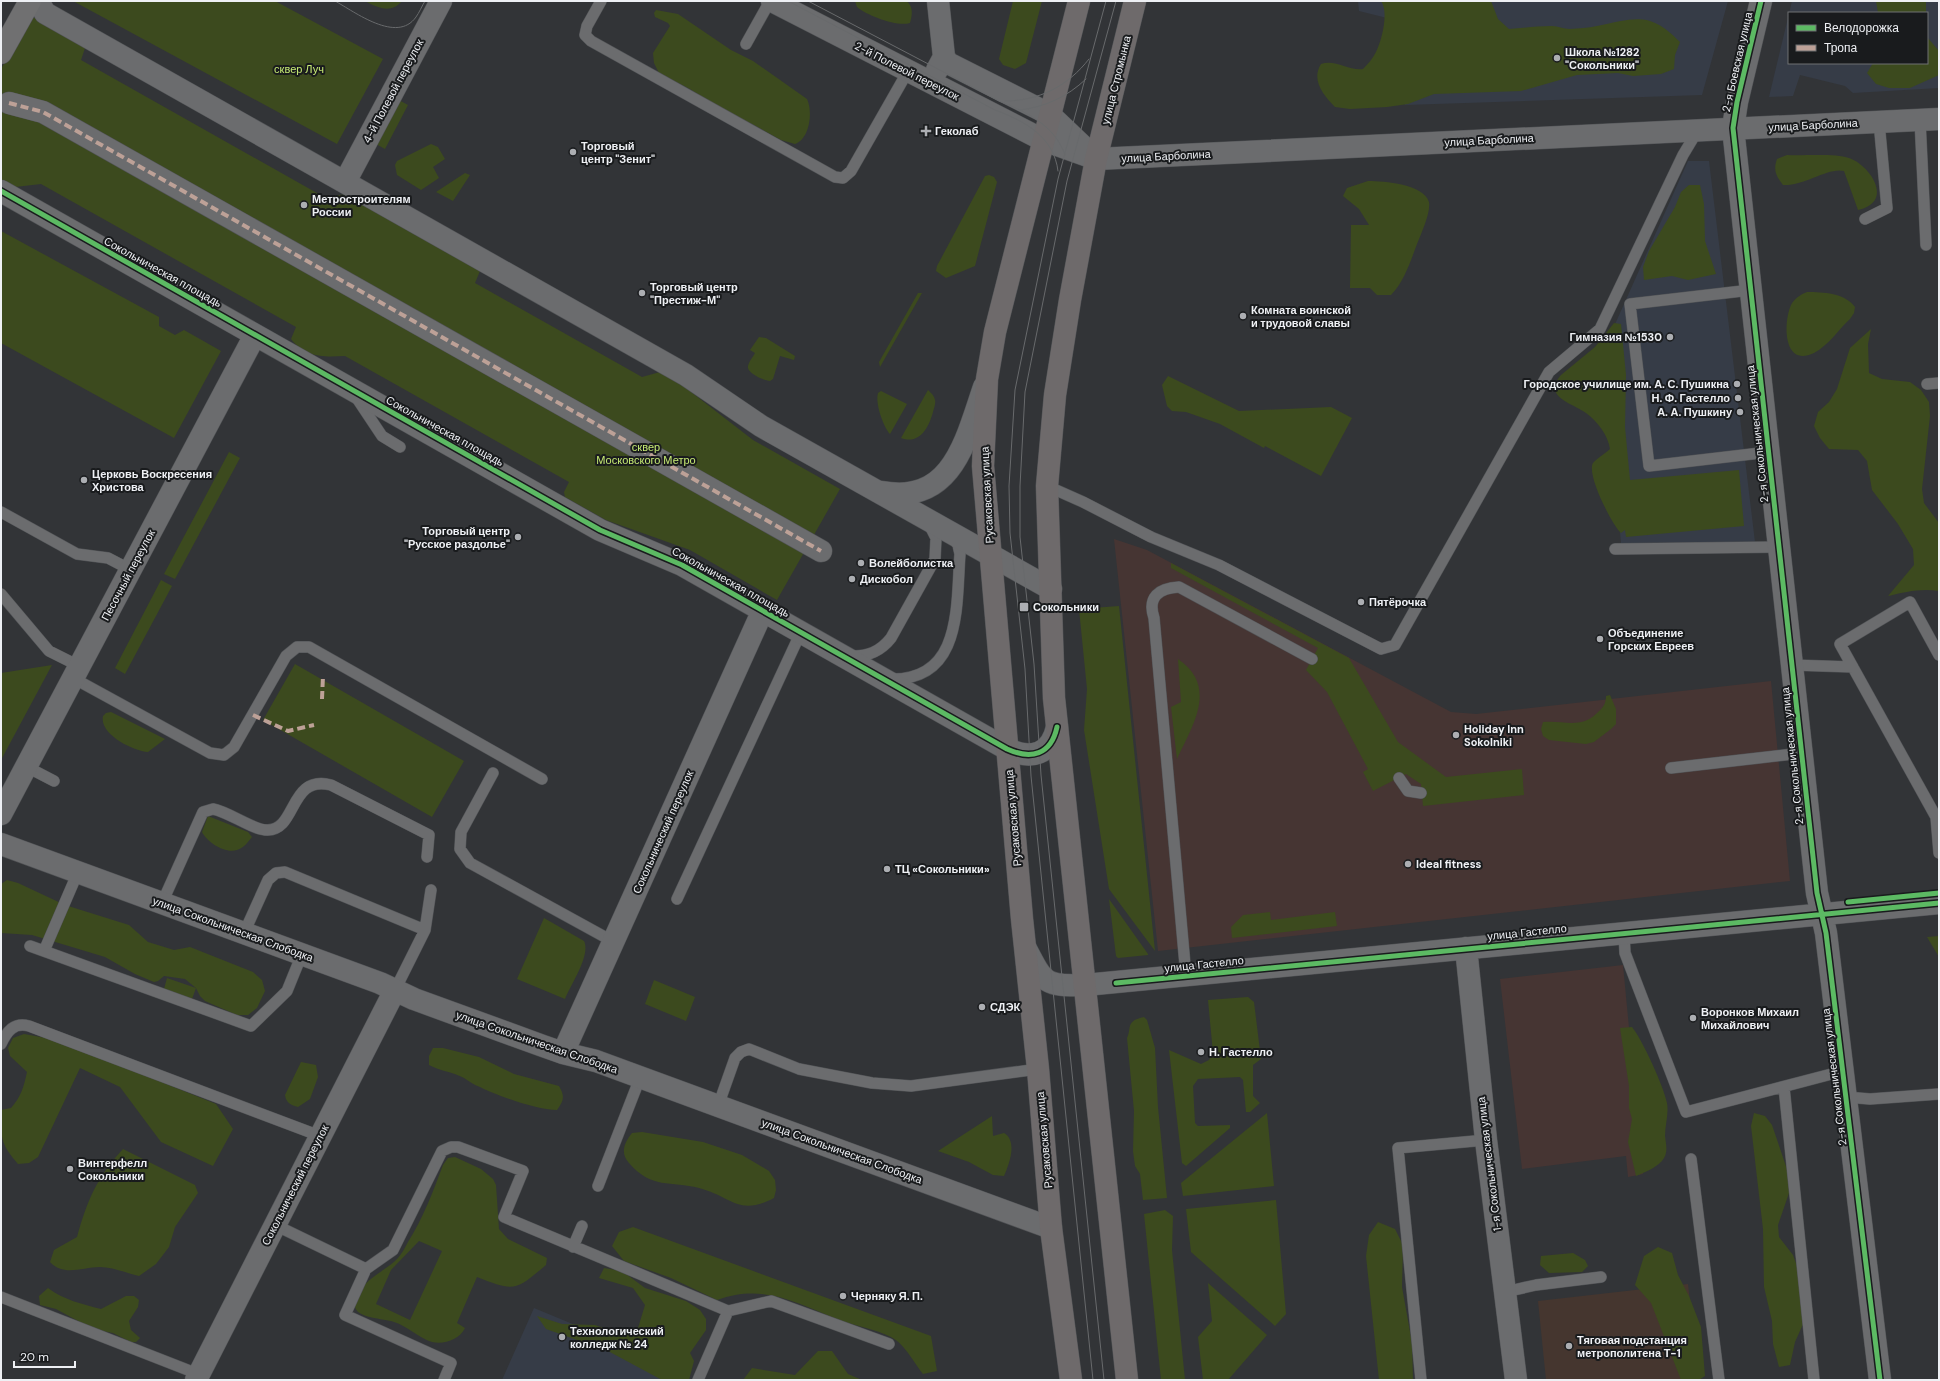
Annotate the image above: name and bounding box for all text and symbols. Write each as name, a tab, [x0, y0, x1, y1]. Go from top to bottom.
street label: 2-я Боевская улица	[1719, 10, 1756, 113]
legend	[1788, 12, 1928, 64]
text: Велодорожка	[1824, 20, 1899, 36]
street label: улица Стромынка	[1098, 33, 1134, 126]
street label: 4-й Полевой переулок	[360, 36, 426, 145]
street label: 2-й Полевой переулок	[852, 39, 962, 104]
text: Тропа	[1824, 40, 1858, 56]
place label: Школа №1282 "Сокольники"	[1565, 45, 1639, 72]
marker: Школа №1282 "Сокольники"	[1552, 53, 1562, 63]
park label: сквер Луч	[274, 62, 324, 76]
street label: улица Барболина	[1768, 116, 1859, 134]
place label: Геколаб	[935, 124, 979, 138]
marker: Геколаб	[920, 125, 932, 137]
street label: улица Барболина	[1444, 131, 1535, 149]
place label: Торговый центр "Зенит"	[581, 139, 655, 166]
marker: Торговый центр "Зенит"	[568, 147, 578, 157]
street label: улица Барболина	[1121, 147, 1212, 165]
place label: Метростроителям России	[312, 192, 411, 219]
marker: Метростроителям России	[299, 200, 309, 210]
street label: Сокольническая площадь	[102, 234, 225, 310]
place label: Торговый центр "Престиж-М"	[650, 280, 738, 307]
marker: Торговый центр "Престиж-М"	[637, 288, 647, 298]
place label: Комната воинской и трудовой славы	[1251, 303, 1351, 330]
marker: Комната воинской и трудовой славы	[1238, 311, 1248, 321]
place label: Гимназия №1530	[1570, 330, 1662, 344]
marker: Гимназия №1530	[1665, 332, 1675, 342]
street label: 2-я Сокольническая улица	[1743, 364, 1771, 503]
place label: Городское училище им. А. С. Пушикна	[1523, 377, 1730, 391]
marker: Городское училище им. А. С. Пушикна	[1732, 379, 1742, 389]
place label: Н. Ф. Гастелло	[1652, 391, 1730, 405]
street label: Сокольническая площадь	[384, 393, 507, 469]
marker: Н. Ф. Гастелло	[1733, 393, 1743, 403]
place label: А. А. Пушкину	[1657, 405, 1733, 419]
marker: А. А. Пушкину	[1735, 407, 1745, 417]
park label: сквер Московского Метро	[596, 440, 696, 467]
street label: Русаковская улица	[977, 445, 997, 544]
place label: Церковь Воскресения Христова	[92, 467, 212, 494]
marker: Церковь Воскресения Христова	[79, 475, 89, 485]
place label: Торговый центр "Русское раздолье"	[404, 524, 510, 551]
street label: Песочный переулок	[98, 527, 158, 623]
marker: Торговый центр "Русское раздолье"	[513, 532, 523, 542]
street label: Сокольническая площадь	[670, 544, 793, 620]
place label: Волейболистка	[869, 556, 954, 570]
marker: Волейболистка	[856, 558, 866, 568]
place label: Дискобол	[860, 572, 913, 586]
marker: Дискобол	[847, 574, 857, 584]
place label: Пятёрочка	[1369, 595, 1427, 609]
marker: Пятёрочка	[1356, 597, 1366, 607]
place label: Сокольники	[1033, 600, 1099, 614]
marker: Сокольники	[1018, 601, 1030, 613]
place label: Объединение Горских Евреев	[1608, 626, 1694, 653]
marker: Объединение Горских Евреев	[1595, 634, 1605, 644]
street label: 2-я Сокольническая улица	[1778, 686, 1806, 825]
place label: Holiday Inn Sokolniki	[1464, 722, 1524, 749]
marker: Holiday Inn Sokolniki	[1451, 730, 1461, 740]
street label: Сокольнический переулок	[629, 768, 697, 896]
street label: Русаковская улица	[1002, 768, 1024, 867]
place label: Ideal fitness	[1416, 857, 1482, 871]
marker: Ideal fitness	[1403, 859, 1413, 869]
place label: ТЦ «Сокольники»	[895, 862, 990, 876]
marker: ТЦ «Сокольники»	[882, 864, 892, 874]
street label: улица Сокольническая Слободка	[151, 893, 316, 965]
street label: улица Гастелло	[1487, 921, 1567, 943]
street label: улица Гастелло	[1164, 953, 1244, 975]
place label: СДЭК	[990, 1000, 1020, 1014]
marker: СДЭК	[977, 1002, 987, 1012]
place label: Воронков Михаил Михайлович	[1701, 1005, 1799, 1032]
street label: 2-я Сокольническая улица	[1819, 1007, 1849, 1146]
street label: улица Сокольническая Слободка	[454, 1008, 621, 1077]
marker: Воронков Михаил Михайлович	[1688, 1013, 1698, 1023]
place label: Н. Гастелло	[1209, 1045, 1273, 1059]
marker: Н. Гастелло	[1196, 1047, 1206, 1057]
street label: Русаковская улица	[1033, 1090, 1055, 1189]
street label: 1-я Сокольническая улица	[1474, 1095, 1504, 1232]
street label: улица Сокольническая Слободка	[760, 1115, 925, 1187]
street label: Сокольнический переулок	[258, 1122, 332, 1248]
place label: Винтерфелл Сокольники	[78, 1156, 147, 1183]
marker: Винтерфелл Сокольники	[65, 1164, 75, 1174]
place label: Черняку Я. П.	[851, 1289, 923, 1303]
marker: Черняку Я. П.	[838, 1291, 848, 1301]
place label: Технологический колледж № 24	[570, 1324, 664, 1351]
marker: Технологический колледж № 24	[557, 1332, 567, 1342]
place label: Тяговая подстанция метрополитена Т-1	[1577, 1333, 1687, 1360]
marker: Тяговая подстанция метрополитена Т-1	[1564, 1341, 1574, 1351]
scale bar	[14, 1343, 75, 1369]
text: 20 m	[20, 1349, 49, 1365]

